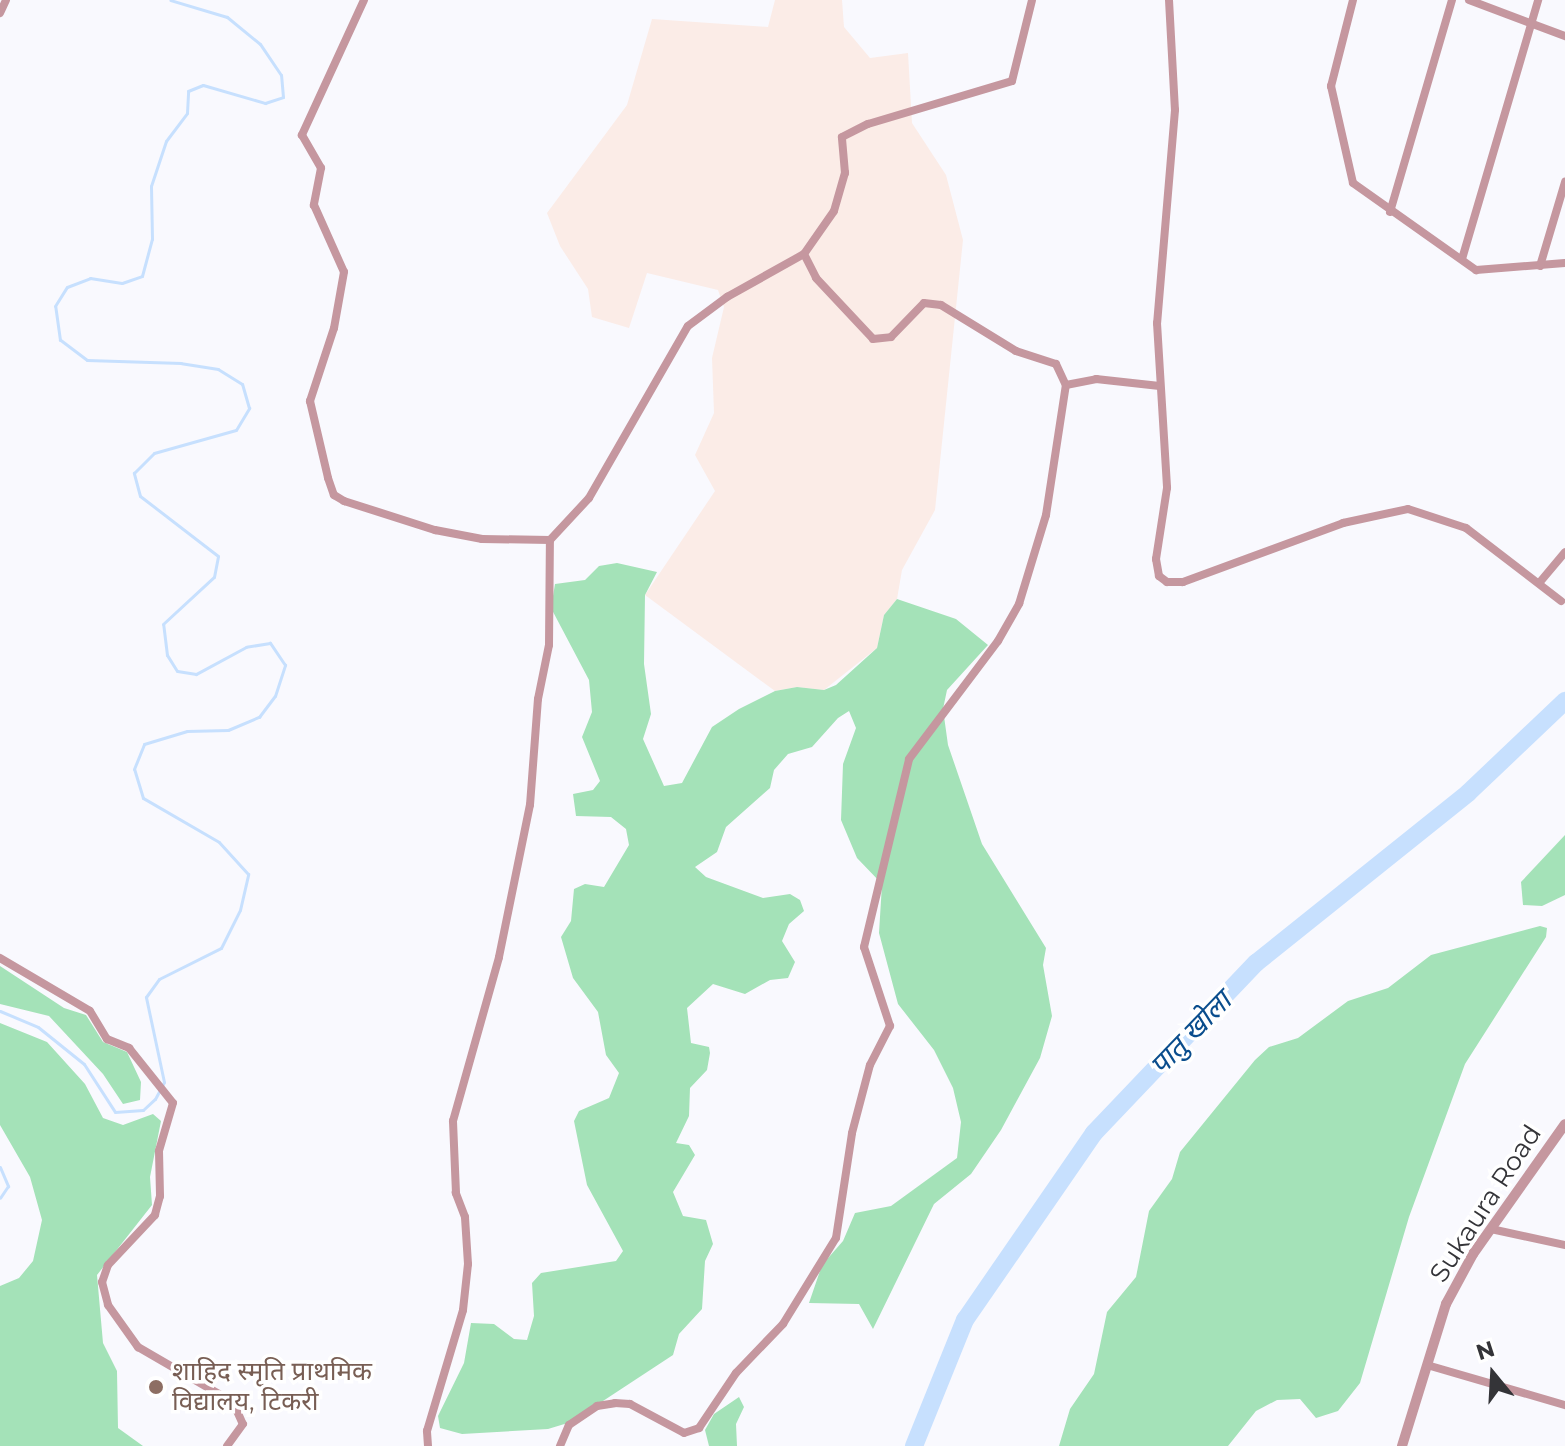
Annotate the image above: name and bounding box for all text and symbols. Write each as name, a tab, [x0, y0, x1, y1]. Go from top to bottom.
water label: पातु खोला	[1142, 984, 1238, 1082]
street label: Sukaura Road	[1424, 1120, 1548, 1288]
north arrow	[1453, 1334, 1533, 1414]
text: N	[1473, 1335, 1498, 1366]
place label: शाहिद स्मृति प्राथमिक विद्यालय, टिकरी	[172, 1356, 372, 1418]
marker: शाहिद स्मृति प्राथमिक विद्यालय, टिकरी	[147, 1378, 165, 1396]

